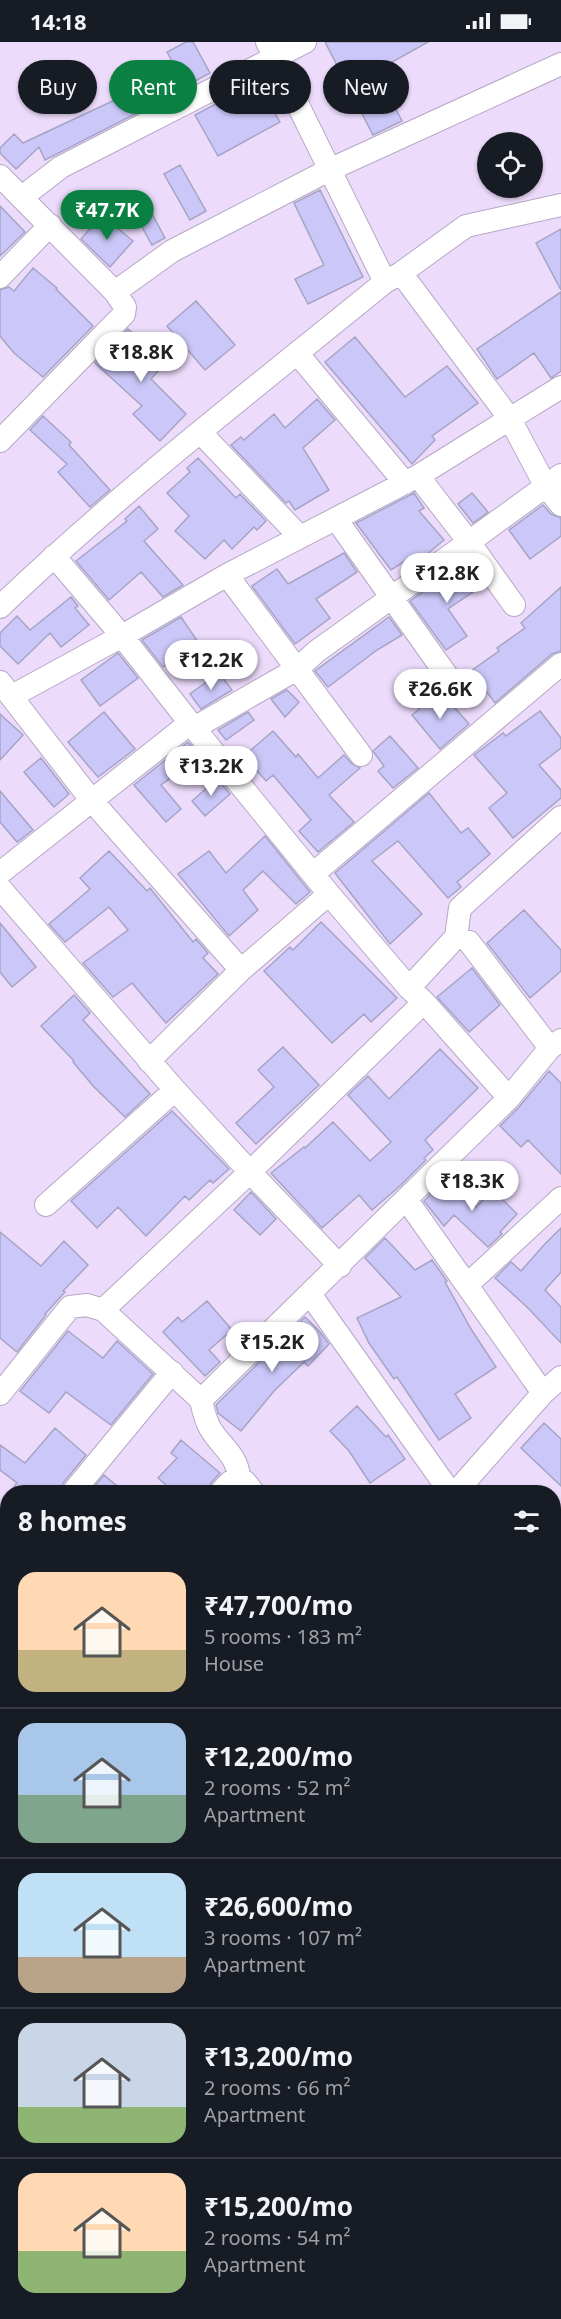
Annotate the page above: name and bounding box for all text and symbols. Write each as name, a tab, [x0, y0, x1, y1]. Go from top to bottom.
text: 14:18	[30, 6, 87, 36]
chip: Buy	[18, 60, 97, 114]
chip: Rent	[109, 60, 197, 114]
chip: Filters	[209, 60, 311, 114]
chip: New	[323, 60, 409, 114]
map controls	[477, 132, 543, 198]
button: locate	[477, 132, 543, 198]
pin: ₹47.7K	[58, 190, 156, 241]
text: ₹47.7K	[75, 196, 139, 223]
pin: ₹18.8K	[92, 332, 190, 383]
text: ₹18.8K	[109, 338, 173, 365]
pin: ₹12.8K	[398, 553, 496, 604]
text: ₹12.8K	[415, 559, 479, 586]
pin: ₹12.2K	[162, 640, 260, 691]
text: ₹12.2K	[179, 646, 243, 673]
pin: ₹26.6K	[391, 669, 489, 720]
text: ₹26.6K	[408, 675, 472, 702]
pin: ₹13.2K	[162, 746, 260, 797]
text: ₹13.2K	[179, 752, 243, 779]
pin: ₹18.3K	[423, 1161, 521, 1212]
text: ₹18.3K	[440, 1167, 504, 1194]
pin: ₹15.2K	[223, 1322, 321, 1373]
text: ₹15.2K	[240, 1328, 304, 1355]
text: 8 homes	[18, 1503, 127, 1539]
icon: filters	[510, 1505, 543, 1538]
text: ₹47,700/mo	[204, 1587, 353, 1623]
icon: home	[66, 1596, 138, 1668]
text: 5 rooms · 183 m²	[204, 1623, 362, 1650]
text: House	[204, 1650, 264, 1677]
text: ₹12,200/mo	[204, 1738, 353, 1774]
icon: home	[66, 1747, 138, 1819]
text: 2 rooms · 52 m²	[204, 1774, 351, 1801]
text: Apartment	[204, 1801, 305, 1828]
text: ₹26,600/mo	[204, 1888, 353, 1924]
icon: home	[66, 1897, 138, 1969]
text: 3 rooms · 107 m²	[204, 1924, 362, 1951]
text: Apartment	[204, 1951, 305, 1978]
text: ₹13,200/mo	[204, 2038, 353, 2074]
icon: home	[66, 2047, 138, 2119]
text: 2 rooms · 66 m²	[204, 2074, 351, 2101]
text: Apartment	[204, 2101, 305, 2128]
text: ₹15,200/mo	[204, 2188, 353, 2224]
icon: home	[66, 2197, 138, 2269]
text: 2 rooms · 54 m²	[204, 2224, 351, 2251]
text: Apartment	[204, 2251, 305, 2278]

